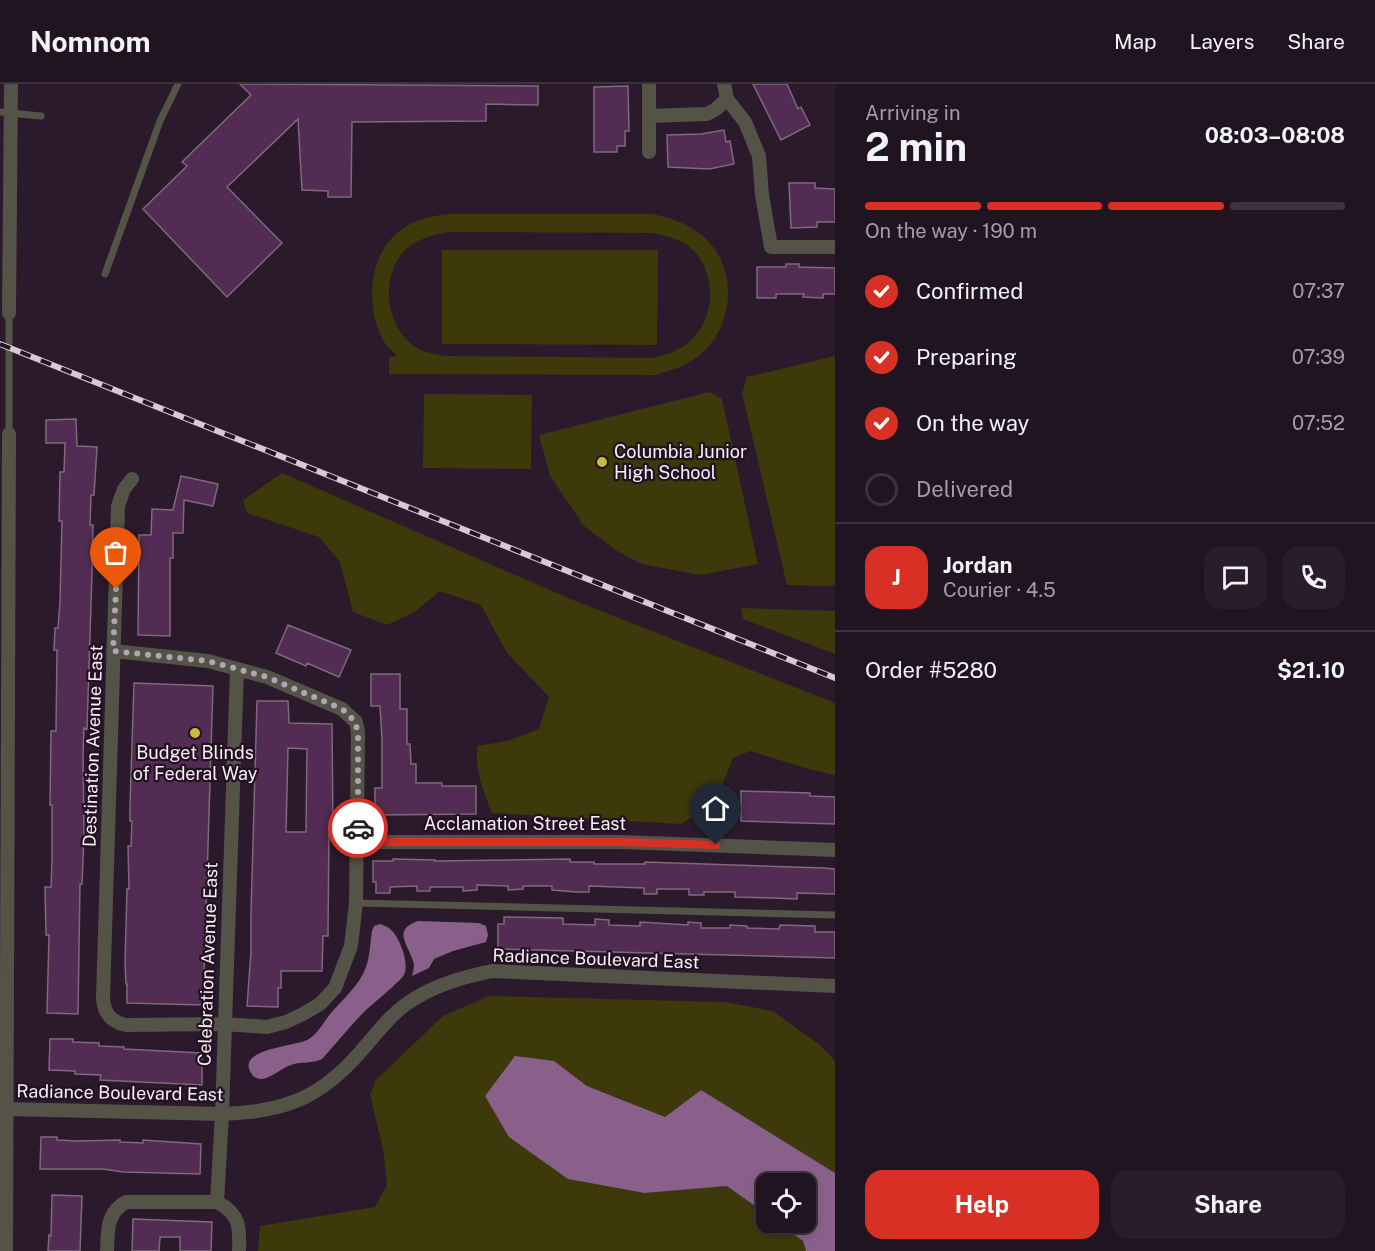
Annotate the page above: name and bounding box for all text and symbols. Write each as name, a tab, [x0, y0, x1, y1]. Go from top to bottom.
text: Nomnom	[30, 25, 151, 58]
text: Map	[1114, 29, 1157, 54]
text: Layers	[1190, 29, 1254, 54]
text: Share	[1287, 29, 1345, 54]
text: Arriving in	[865, 101, 960, 125]
text: 08:03–08:08	[1205, 122, 1345, 148]
text: 2 min	[865, 124, 967, 170]
text: On the way · 190 m	[865, 219, 1037, 243]
icon: check	[865, 275, 898, 308]
text: Confirmed	[916, 278, 1023, 304]
text: 07:37	[1292, 279, 1345, 303]
icon: check	[865, 341, 898, 374]
text: Preparing	[916, 344, 1017, 370]
text: 07:39	[1292, 345, 1345, 369]
icon: check	[865, 407, 898, 440]
text: On the way	[916, 410, 1029, 436]
text: 07:52	[1292, 411, 1345, 435]
place label: Columbia Junior High School	[614, 441, 747, 483]
marker: Columbia Junior High School	[595, 455, 609, 469]
text: Delivered	[916, 476, 1013, 502]
pin	[90, 527, 141, 589]
icon: bag	[99, 536, 132, 569]
button: chat	[1204, 546, 1267, 609]
button: phone	[1282, 546, 1345, 609]
text: Jordan	[943, 552, 1012, 578]
text: J	[892, 564, 901, 590]
text: Courier · 4.5	[943, 578, 1056, 602]
street label: Destination Avenue East	[78, 645, 107, 847]
text: Order #5280	[865, 657, 997, 683]
text: $21.10	[1277, 657, 1345, 683]
marker: Budget Blinds of Federal Way	[188, 726, 202, 740]
place label: Budget Blinds of Federal Way	[133, 742, 258, 784]
pin	[690, 783, 741, 845]
icon: home	[699, 792, 732, 825]
courier	[328, 798, 388, 858]
icon: car	[342, 812, 375, 845]
street label: Acclamation Street East	[424, 813, 626, 834]
street label: Celebration Avenue East	[193, 862, 222, 1066]
street label: Radiance Boulevard East	[492, 944, 700, 973]
street label: Radiance Boulevard East	[16, 1080, 224, 1105]
button: Help	[865, 1170, 1099, 1239]
button: Share	[1111, 1170, 1345, 1239]
map controls	[756, 1173, 816, 1233]
button: locate	[756, 1173, 816, 1233]

